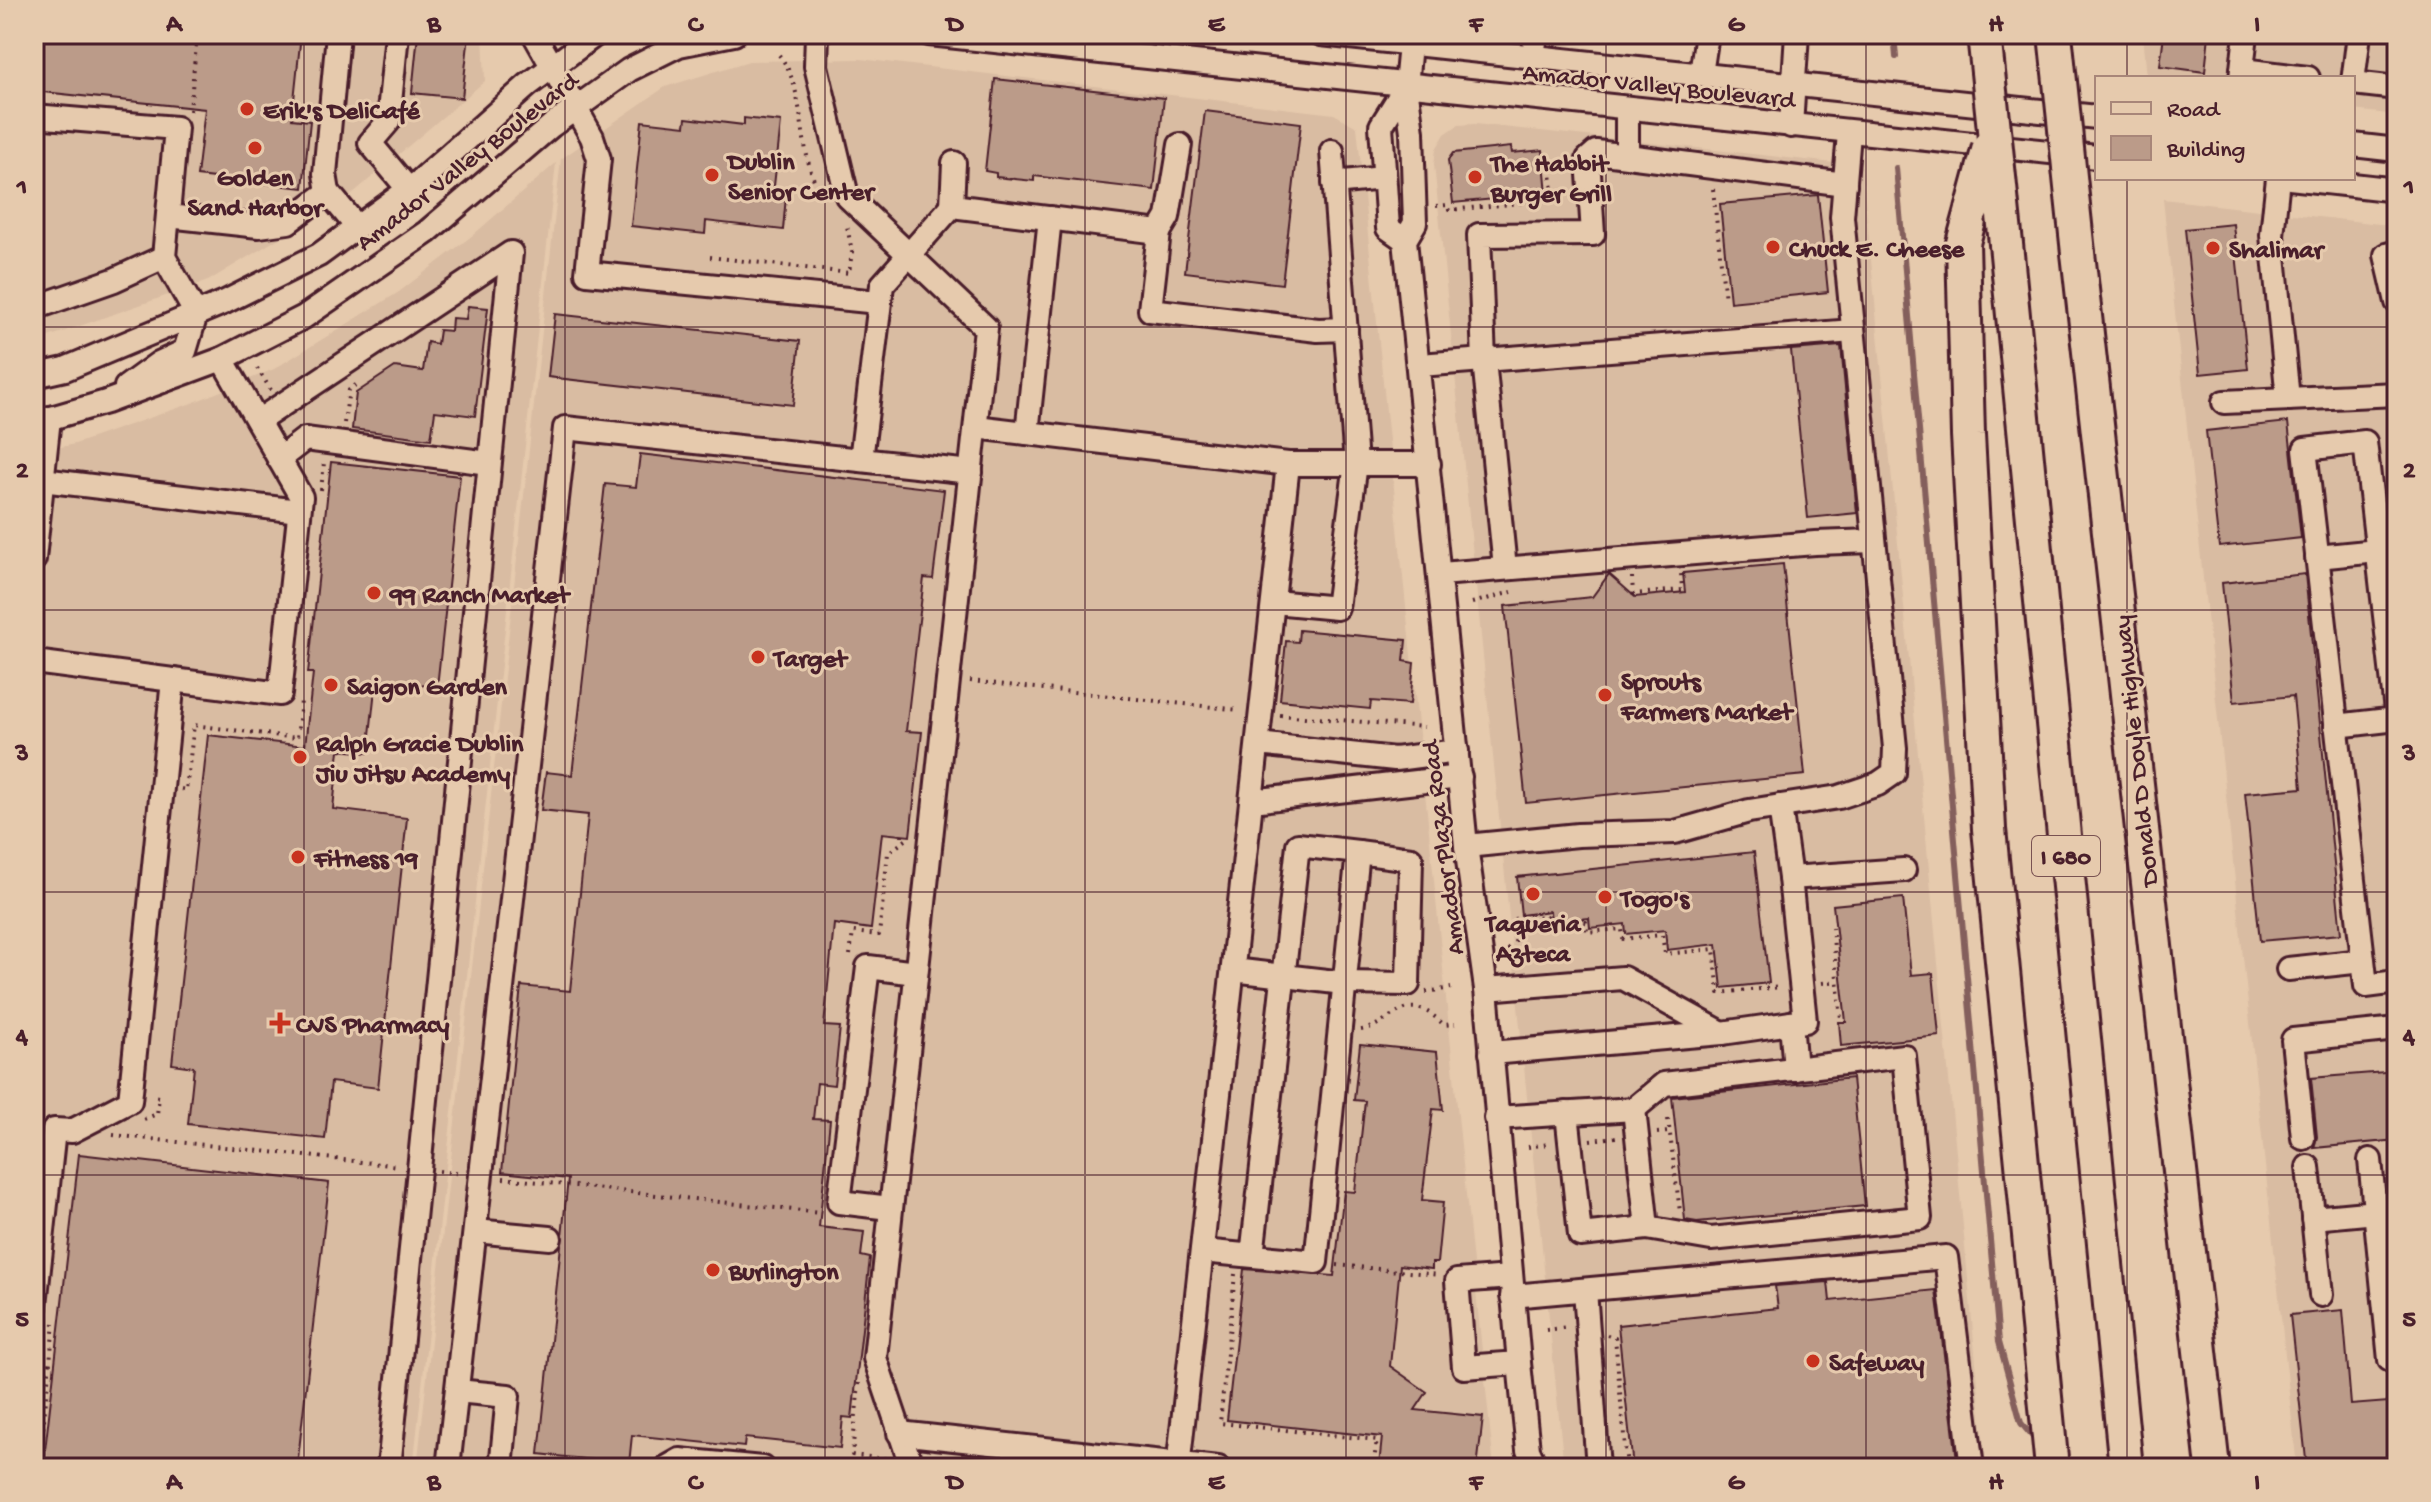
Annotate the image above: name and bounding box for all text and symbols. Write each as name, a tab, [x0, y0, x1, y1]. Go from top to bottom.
text: A	[165, 11, 183, 42]
text: B	[426, 11, 442, 42]
text: C	[688, 11, 705, 42]
text: D	[945, 11, 965, 42]
text: E	[1208, 11, 1226, 42]
text: F	[1468, 11, 1484, 42]
text: G	[1728, 11, 1746, 42]
text: H	[1989, 11, 2005, 42]
text: I	[2254, 11, 2260, 42]
street label: Amador Valley Boulevard	[1521, 59, 1798, 118]
street label: Amador Valley Boulevard	[351, 66, 587, 260]
legend	[2095, 76, 2355, 180]
text: Road	[2167, 97, 2221, 126]
place label: Erik's DeliCafé	[263, 98, 421, 129]
marker: Erik's DeliCafé	[238, 100, 256, 118]
text: Building	[2166, 137, 2245, 166]
marker: Golden Sand Harbor	[246, 139, 264, 157]
place label: Dublin Senior Center	[726, 149, 876, 210]
place label: The Habbit Burger Grill	[1489, 151, 1612, 212]
place label: Golden Sand Harbor	[187, 165, 325, 226]
marker: Dublin Senior Center	[703, 166, 721, 184]
marker: The Habbit Burger Grill	[1466, 168, 1484, 186]
text: 1	[16, 174, 27, 205]
text: 1	[2403, 174, 2414, 205]
place label: Chuck E. Cheese	[1789, 236, 1966, 267]
place label: Shalimar	[2229, 237, 2326, 268]
marker: Chuck E. Cheese	[1764, 238, 1782, 256]
marker: Shalimar	[2204, 239, 2222, 257]
text: 2	[16, 457, 29, 488]
text: 2	[2403, 457, 2416, 488]
place label: 99 Ranch Market	[388, 582, 571, 613]
marker: 99 Ranch Market	[365, 584, 383, 602]
street label: Donald D Doyle Highway	[2109, 613, 2168, 890]
place label: Target	[772, 646, 849, 677]
marker: Target	[749, 648, 767, 666]
place label: Sprouts Farmers Market	[1620, 669, 1794, 730]
place label: Saigon Garden	[347, 674, 508, 705]
marker: Saigon Garden	[322, 676, 340, 694]
marker: Sprouts Farmers Market	[1596, 686, 1614, 704]
place label: Ralph Gracie Dublin Jiu Jitsu Academy	[315, 731, 524, 792]
street label: Amador Plaza Road	[1417, 737, 1474, 956]
text: 3	[14, 740, 29, 771]
text: 3	[2401, 740, 2416, 771]
marker: Ralph Gracie Dublin Jiu Jitsu Academy	[291, 748, 309, 766]
road number: I 680	[2032, 836, 2100, 876]
place label: Fitness 19	[313, 846, 418, 877]
marker: Fitness 19	[289, 848, 307, 866]
marker: Taqueria Azteca	[1524, 885, 1542, 903]
place label: Togo's	[1619, 886, 1690, 917]
marker: Togo's	[1596, 888, 1614, 906]
place label: Taqueria Azteca	[1484, 911, 1582, 972]
place label: CVS Pharmacy	[296, 1012, 449, 1043]
marker: CVS Pharmacy	[271, 1014, 289, 1032]
text: 4	[15, 1023, 29, 1054]
text: 4	[2402, 1023, 2416, 1054]
place label: Burlington	[728, 1259, 839, 1290]
marker: Burlington	[704, 1261, 722, 1279]
text: 5	[15, 1306, 29, 1337]
text: 5	[2402, 1306, 2416, 1337]
place label: Safeway	[1829, 1350, 1924, 1381]
marker: Safeway	[1804, 1352, 1822, 1370]
text: A	[165, 1469, 183, 1500]
text: B	[426, 1469, 442, 1500]
text: C	[688, 1469, 705, 1500]
text: D	[945, 1469, 965, 1500]
text: E	[1208, 1469, 1226, 1500]
text: F	[1468, 1469, 1484, 1500]
text: G	[1728, 1469, 1746, 1500]
text: H	[1989, 1469, 2005, 1500]
text: I	[2254, 1469, 2260, 1500]

